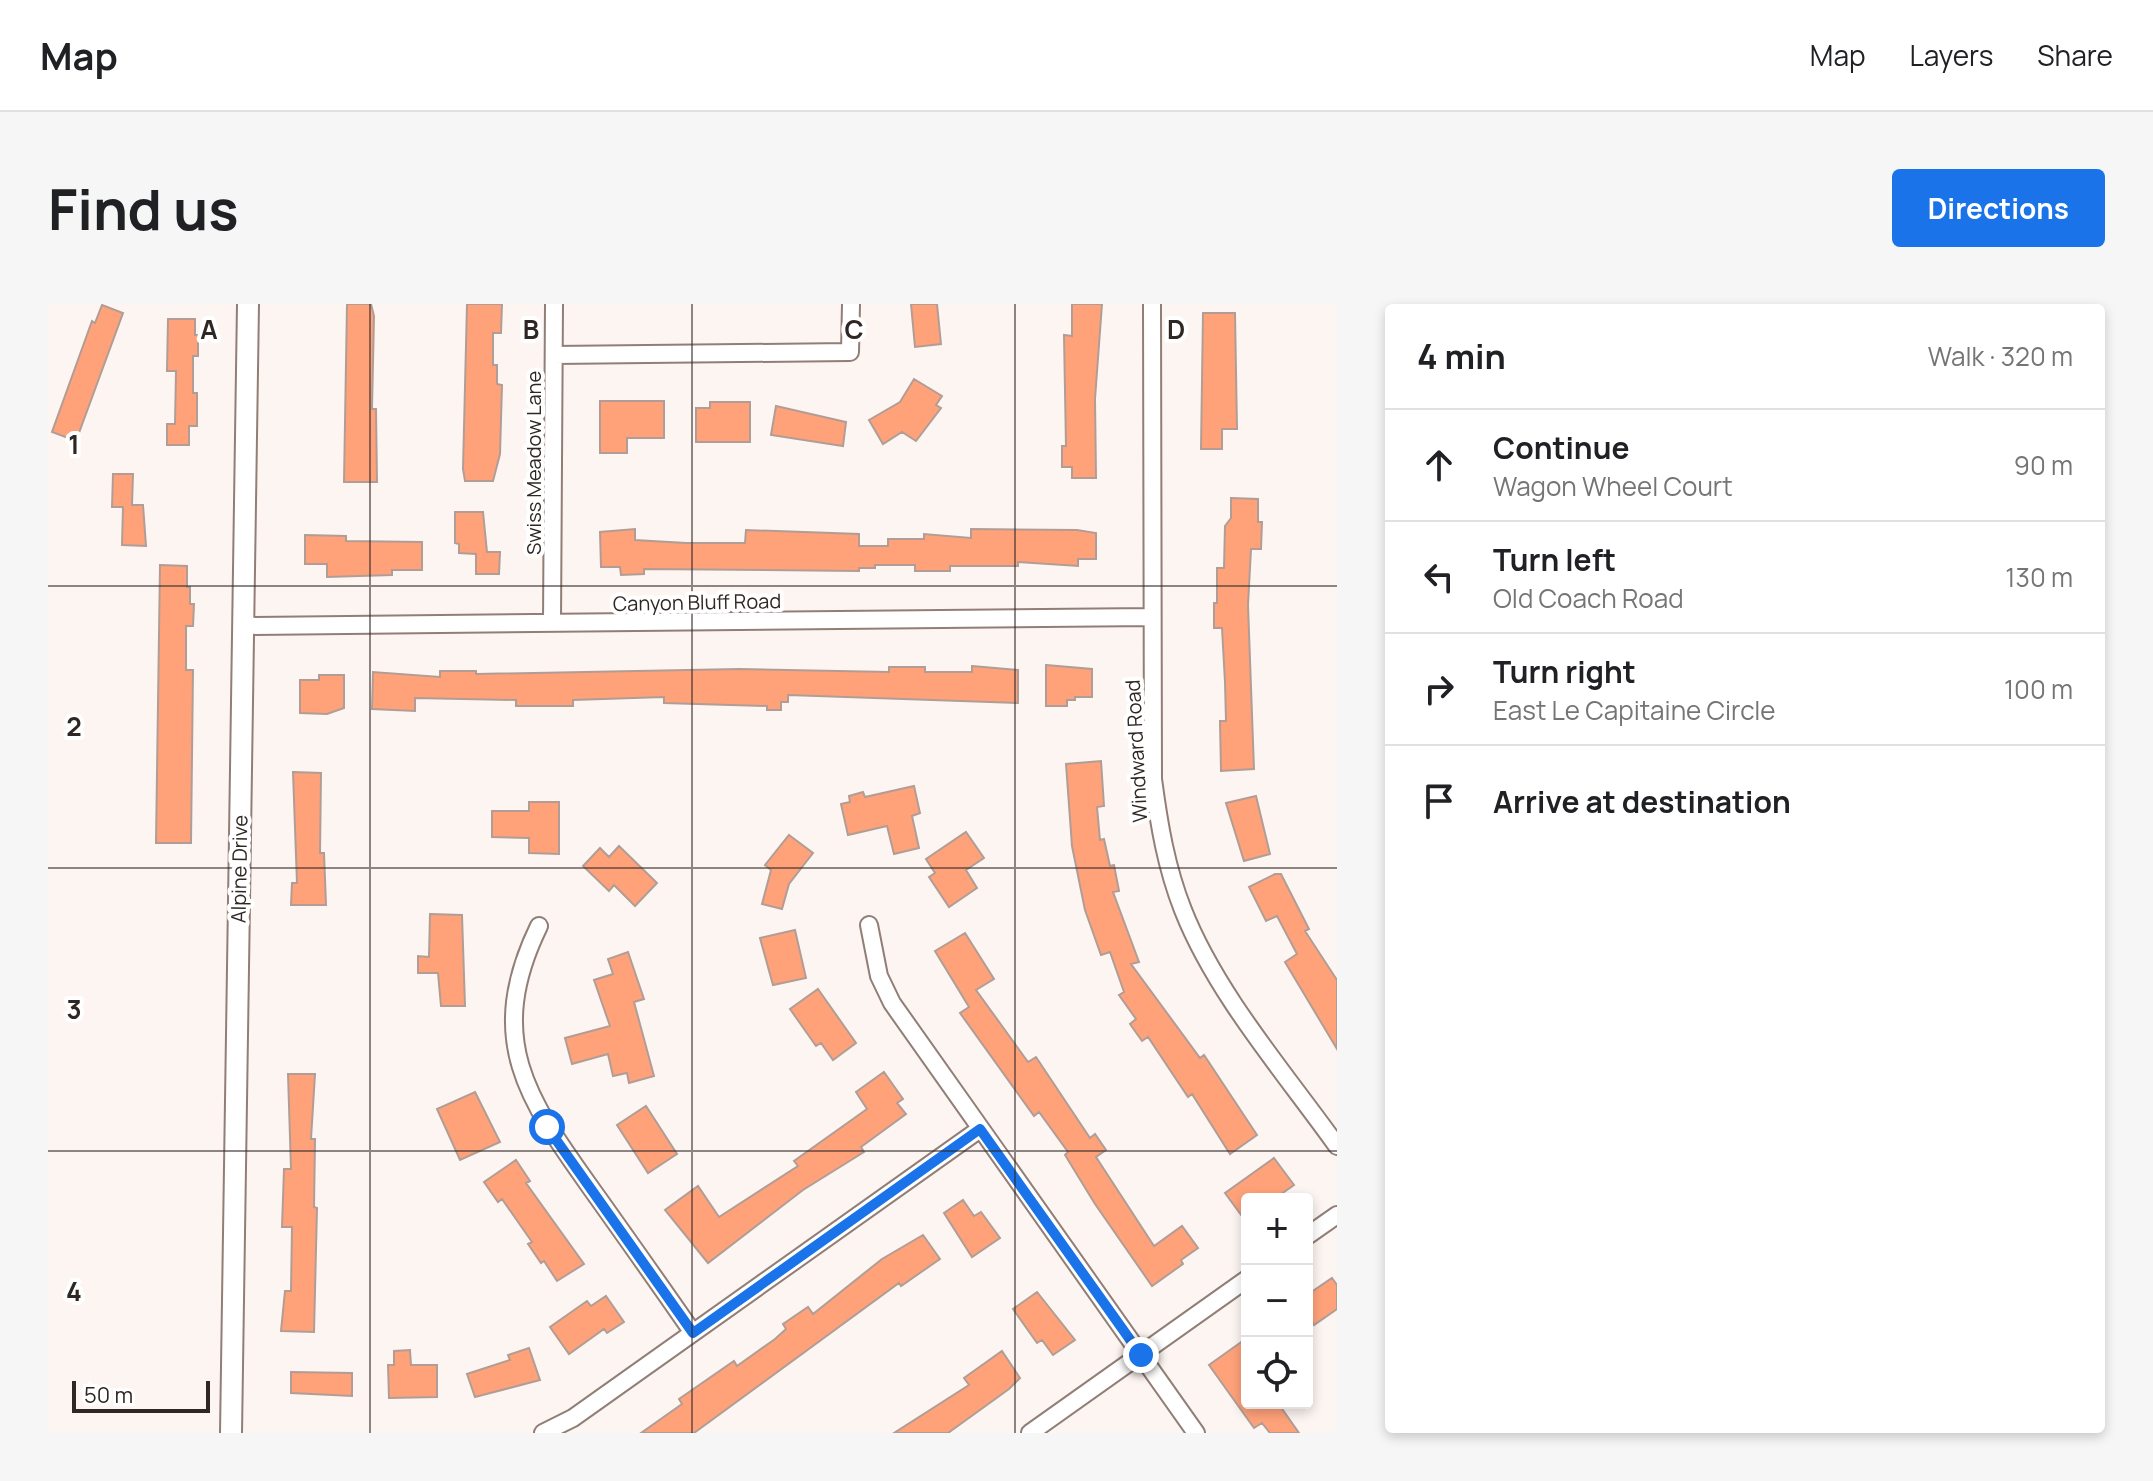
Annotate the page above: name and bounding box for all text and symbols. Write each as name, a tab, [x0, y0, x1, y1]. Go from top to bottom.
text: Map	[40, 29, 118, 81]
text: Map	[1810, 36, 1866, 74]
text: Layers	[1910, 36, 1993, 74]
text: Share	[2037, 36, 2113, 74]
button: Directions	[1892, 169, 2105, 247]
text: Find us	[48, 170, 239, 247]
text: A	[200, 311, 218, 347]
text: B	[523, 311, 539, 347]
text: C	[844, 311, 864, 347]
text: D	[1167, 311, 1185, 347]
text: 4 min	[1417, 333, 1506, 379]
text: Walk · 320 m	[1928, 338, 2073, 374]
street label: Swiss Meadow Lane	[520, 371, 547, 555]
text: 1	[68, 426, 80, 462]
text: Continue	[1493, 427, 1629, 468]
icon: ahead	[1417, 443, 1461, 487]
text: 90 m	[2014, 447, 2073, 483]
text: Wagon Wheel Court	[1493, 468, 1733, 504]
text: Turn left	[1493, 539, 1616, 580]
icon: left	[1417, 555, 1461, 599]
text: 130 m	[2005, 559, 2073, 595]
text: Old Coach Road	[1493, 580, 1684, 616]
street label: Canyon Bluff Road	[613, 587, 781, 617]
text: Turn right	[1493, 651, 1636, 692]
icon: right	[1417, 667, 1461, 711]
text: 100 m	[2004, 671, 2073, 707]
street label: Windward Road	[1119, 679, 1153, 823]
text: East Le Capitaine Circle	[1493, 692, 1775, 728]
text: 2	[66, 708, 82, 744]
icon: arrive	[1417, 779, 1461, 823]
text: Arrive at destination	[1493, 781, 1791, 822]
street label: Alpine Drive	[225, 815, 253, 923]
text: 3	[66, 991, 82, 1027]
route start	[529, 1109, 565, 1145]
map controls	[1241, 1193, 1313, 1409]
button: +	[1241, 1193, 1313, 1265]
button: −	[1241, 1265, 1313, 1337]
text: 4	[66, 1273, 82, 1309]
route end	[1123, 1337, 1159, 1373]
button: locate	[1241, 1337, 1313, 1409]
scale bar	[72, 1377, 210, 1413]
text: 50 m	[84, 1380, 133, 1410]

